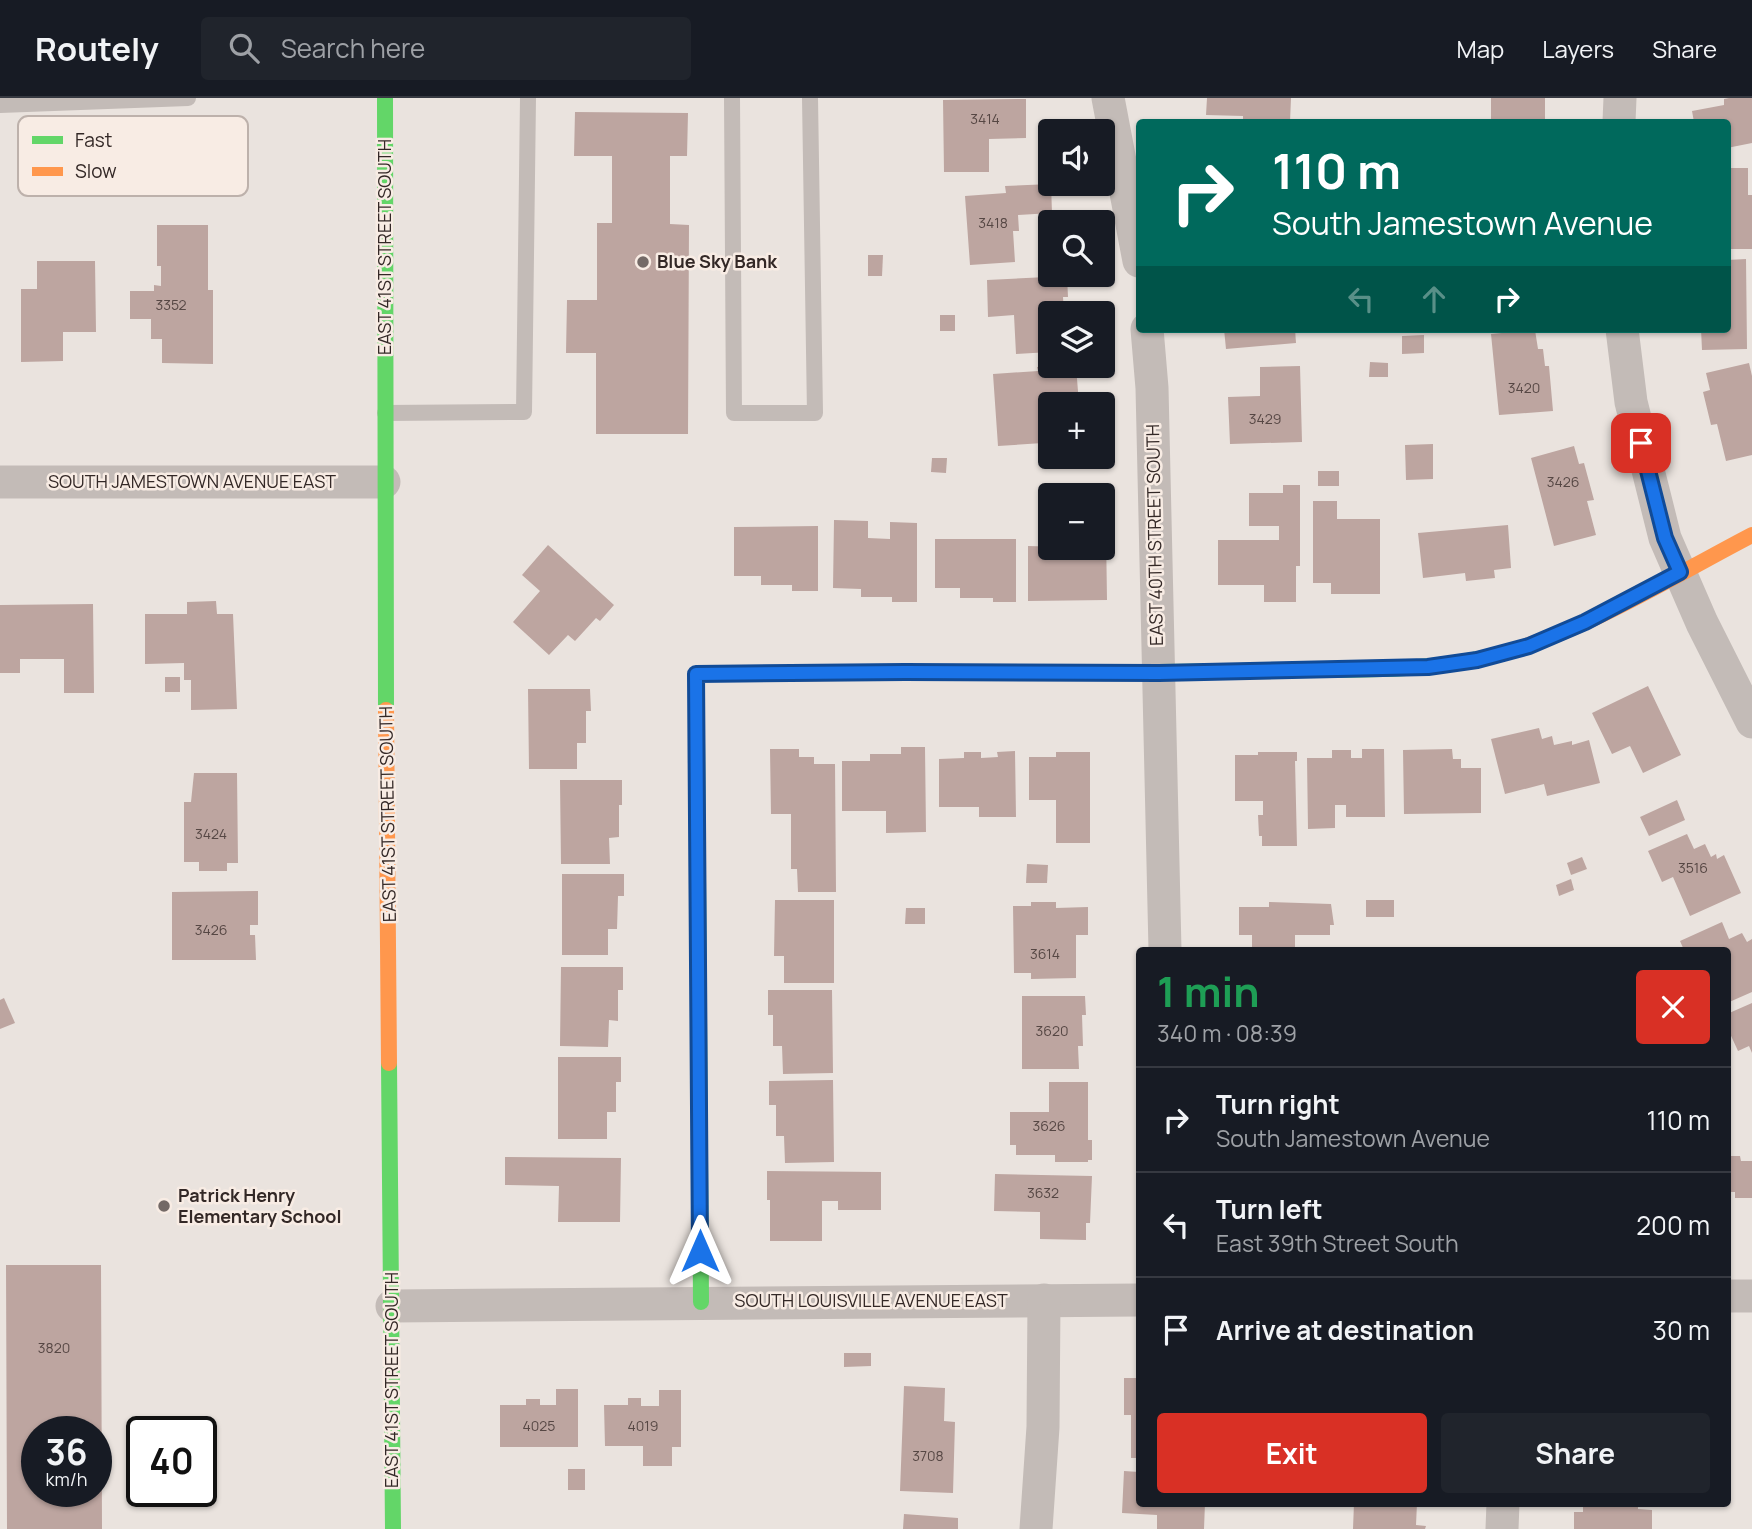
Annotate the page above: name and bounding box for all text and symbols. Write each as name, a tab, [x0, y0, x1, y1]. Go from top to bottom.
search box	[201, 17, 691, 80]
text: Routely	[35, 26, 159, 71]
icon: search	[225, 29, 263, 67]
text: Search here	[281, 30, 425, 66]
text: Map	[1457, 32, 1504, 65]
text: Layers	[1542, 32, 1614, 65]
text: Share	[1652, 32, 1717, 65]
house number: 3414	[970, 109, 1000, 128]
legend	[18, 116, 248, 196]
map controls	[1038, 119, 1115, 560]
button: sound	[1038, 119, 1115, 196]
text: Fast	[75, 127, 112, 153]
text: 110 m	[1272, 137, 1401, 204]
street label: EAST 41ST STREET SOUTH	[372, 139, 396, 355]
icon: right	[1157, 147, 1248, 238]
text: Slow	[75, 158, 117, 184]
text: South Jamestown Avenue	[1272, 201, 1653, 245]
button: search	[1038, 210, 1115, 287]
house number: 3418	[978, 213, 1008, 232]
place label: Blue Sky Bank	[657, 249, 778, 273]
marker: Blue Sky Bank	[635, 254, 651, 270]
icon: left	[1342, 280, 1380, 318]
icon: ahead	[1415, 280, 1453, 318]
icon: right	[1488, 280, 1526, 318]
house number: 3352	[155, 295, 187, 314]
button: layers	[1038, 301, 1115, 378]
house number: 3420	[1508, 378, 1540, 397]
button: +	[1038, 392, 1115, 469]
house number: 3429	[1249, 409, 1281, 428]
pin	[1611, 413, 1671, 473]
street label: EAST 40TH STREET SOUTH	[1140, 424, 1168, 646]
icon: arrive	[1622, 424, 1660, 462]
street label: SOUTH JAMESTOWN AVENUE EAST	[48, 469, 336, 493]
house number: 3426	[1547, 472, 1579, 491]
button: −	[1038, 483, 1115, 560]
street label: EAST 41ST STREET SOUTH	[373, 706, 401, 922]
house number: 3424	[195, 824, 227, 843]
house number: 3516	[1678, 858, 1708, 877]
house number: 3426	[195, 920, 227, 939]
house number: 3614	[1030, 944, 1060, 963]
text: 1 min	[1157, 962, 1260, 1020]
button: close	[1636, 970, 1710, 1044]
text: 340 m · 08:39	[1157, 1017, 1297, 1049]
house number: 3620	[1036, 1021, 1068, 1040]
text: Turn right	[1216, 1086, 1340, 1122]
icon: right	[1157, 1101, 1195, 1139]
text: 110 m	[1647, 1102, 1710, 1138]
house number: 3626	[1032, 1116, 1066, 1135]
text: South Jamestown Avenue	[1216, 1122, 1490, 1154]
place label: Patrick Henry Elementary School	[178, 1183, 341, 1228]
house number: 3632	[1027, 1183, 1059, 1202]
text: Turn left	[1216, 1191, 1323, 1227]
marker: Patrick Henry Elementary School	[156, 1198, 172, 1214]
icon: left	[1157, 1206, 1195, 1244]
text: 200 m	[1636, 1207, 1710, 1243]
position arrow	[663, 1214, 737, 1288]
text: East 39th Street South	[1216, 1227, 1459, 1259]
street label: EAST 41ST STREET SOUTH	[379, 1272, 403, 1488]
street label: SOUTH LOUISVILLE AVENUE EAST	[734, 1288, 1008, 1312]
icon: arrive	[1157, 1311, 1195, 1349]
text: Arrive at destination	[1216, 1312, 1474, 1348]
text: 30 m	[1653, 1312, 1710, 1348]
house number: 3820	[38, 1338, 70, 1357]
button: Exit	[1157, 1413, 1427, 1493]
button: Share	[1441, 1413, 1710, 1493]
speed limit sign: 40	[126, 1416, 217, 1507]
house number: 4025	[523, 1416, 555, 1435]
house number: 4019	[628, 1416, 658, 1435]
text: 36	[45, 1428, 88, 1476]
house number: 3708	[912, 1446, 944, 1465]
text: km/h	[46, 1467, 87, 1491]

